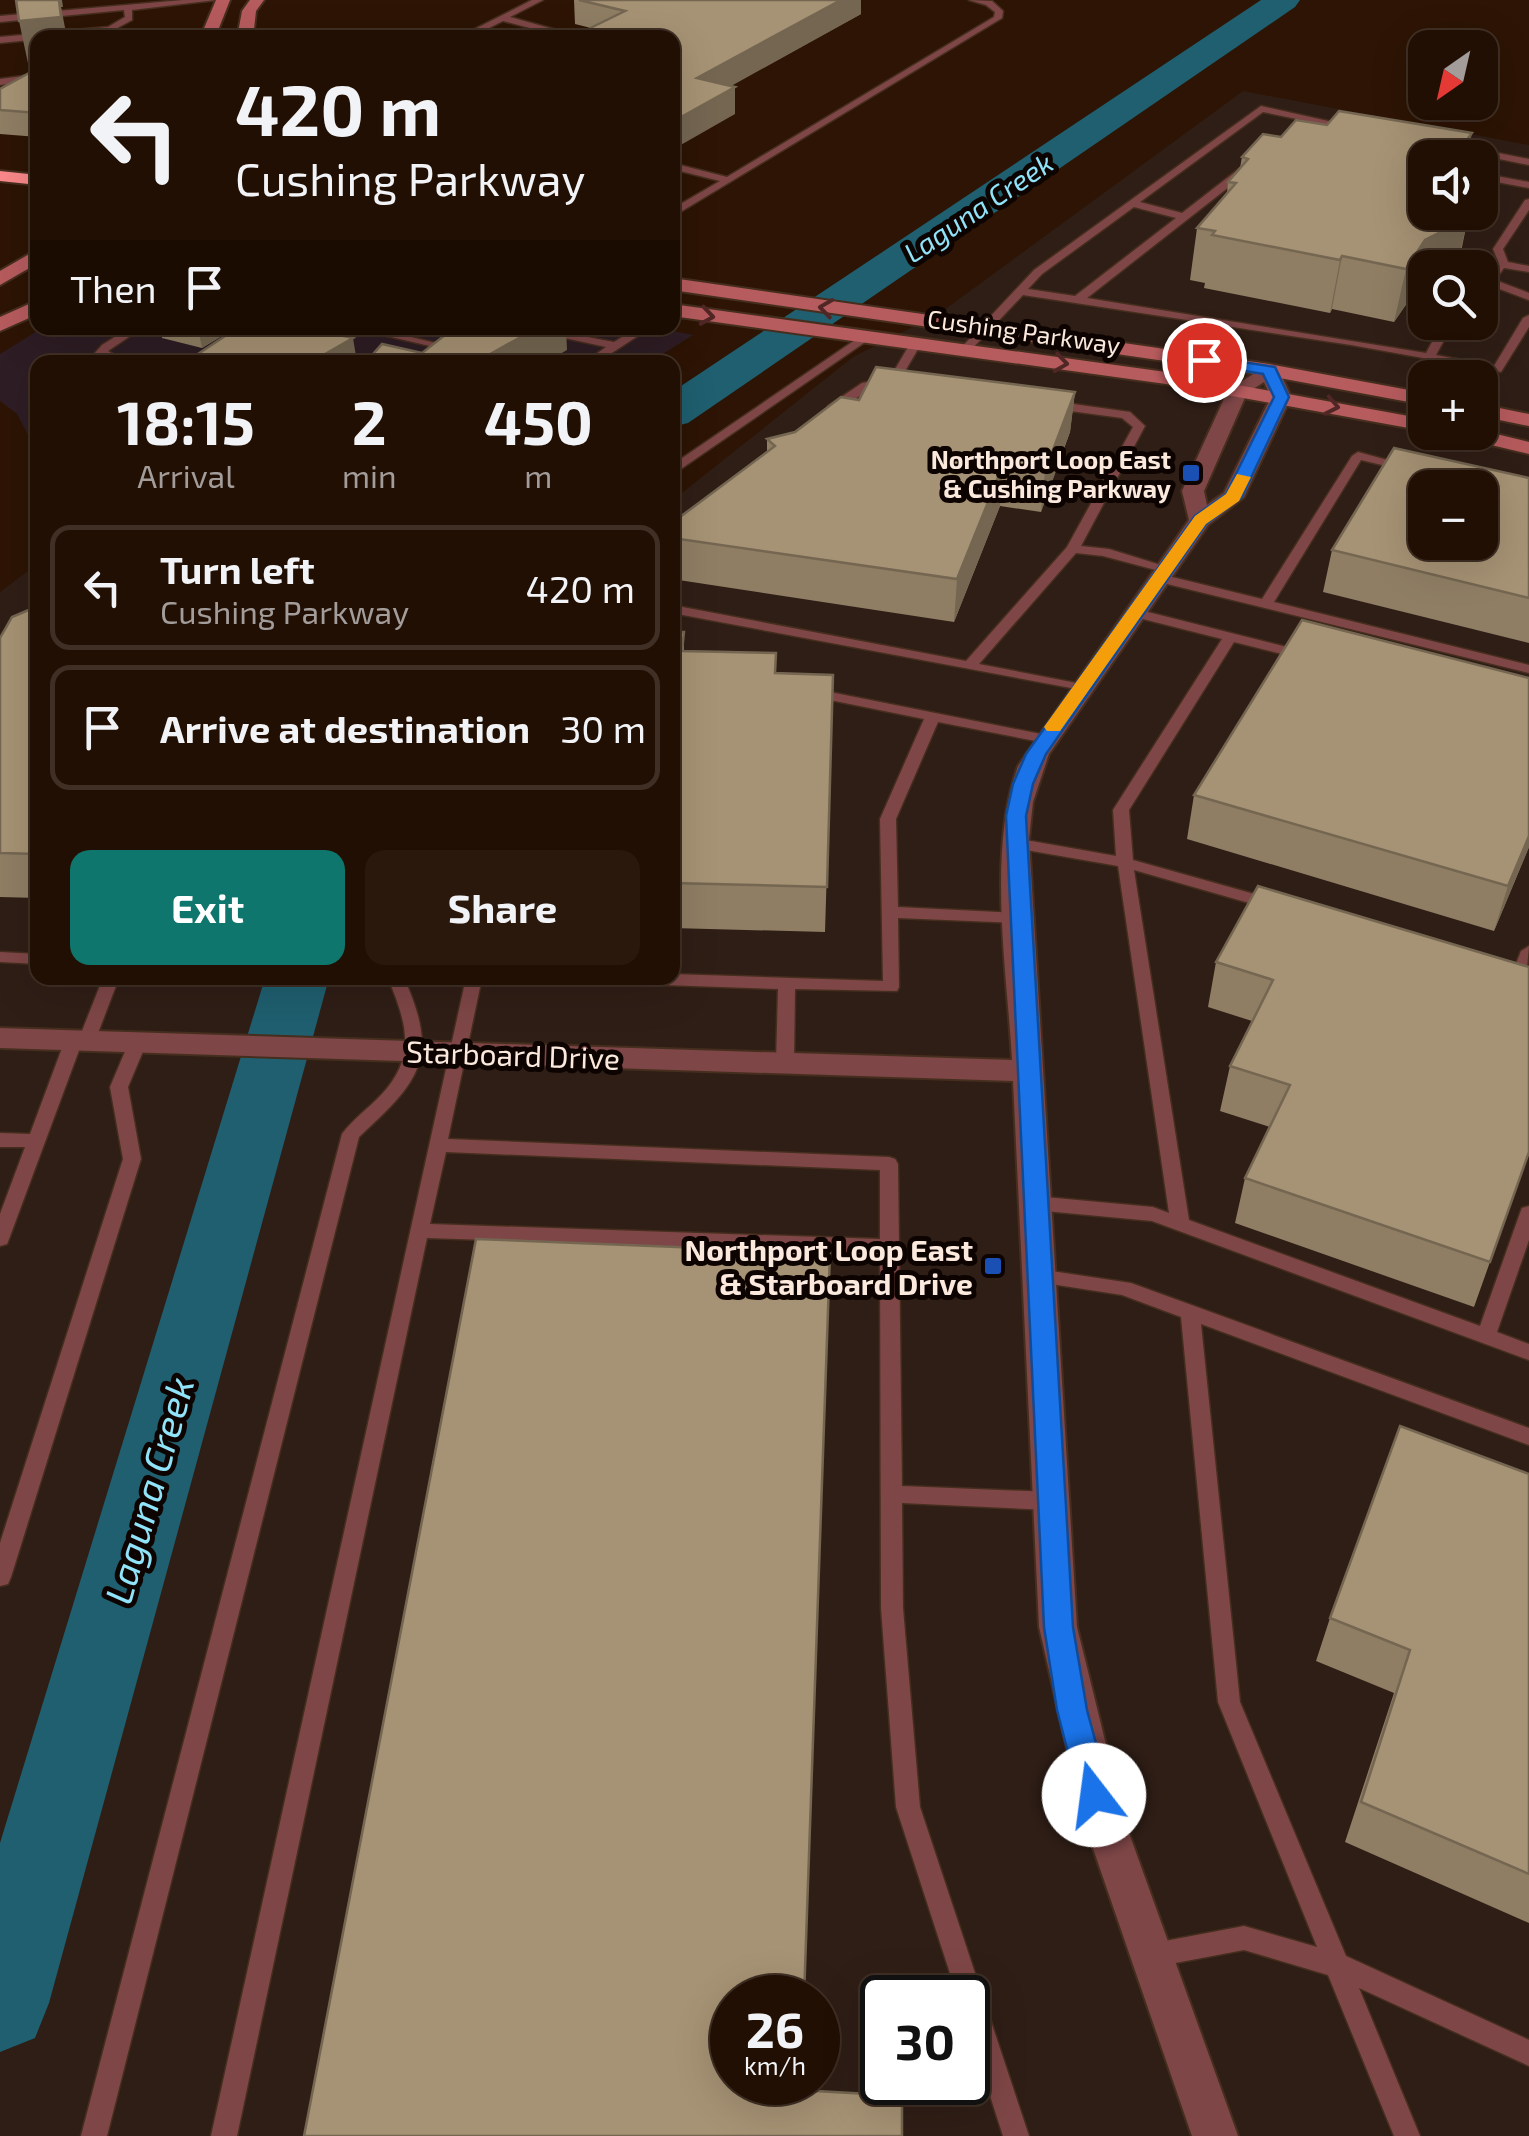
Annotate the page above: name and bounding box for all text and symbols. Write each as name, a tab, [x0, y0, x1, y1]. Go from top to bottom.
north arrow	[1408, 30, 1498, 120]
map controls	[1408, 30, 1498, 560]
text: 420 m	[235, 66, 441, 150]
icon: left	[70, 70, 200, 200]
button: sound	[1408, 140, 1498, 230]
water label: Laguna Creek	[897, 145, 1059, 269]
text: Cushing Parkway	[235, 151, 585, 205]
button: search	[1408, 250, 1498, 340]
icon: arrive	[177, 260, 232, 315]
text: Then	[70, 265, 157, 311]
one-way arrow	[817, 298, 834, 319]
street label: Cushing Parkway	[926, 303, 1122, 359]
one-way arrow	[698, 305, 715, 326]
pin	[1162, 318, 1247, 403]
icon: arrive	[1177, 333, 1232, 388]
one-way arrow	[1052, 352, 1069, 373]
button: +	[1408, 360, 1498, 450]
text: 18:15	[117, 385, 255, 457]
text: 2	[352, 385, 387, 457]
text: 450	[484, 385, 593, 457]
one-way arrow	[1323, 395, 1340, 416]
place label: Northport Loop East & Cushing Parkway	[931, 444, 1171, 504]
text: Arrival	[137, 456, 235, 494]
text: min	[342, 456, 397, 494]
text: m	[524, 456, 552, 494]
marker: Northport Loop East & Cushing Parkway	[1180, 462, 1202, 484]
button: −	[1408, 470, 1498, 560]
text: Turn left	[160, 546, 315, 592]
icon: left	[75, 560, 130, 615]
text: 420 m	[526, 565, 635, 611]
text: Cushing Parkway	[160, 592, 409, 630]
icon: arrive	[75, 700, 130, 755]
text: Arrive at destination	[160, 705, 530, 751]
text: 30 m	[560, 705, 646, 751]
button: Exit	[70, 850, 345, 965]
button: Share	[365, 850, 640, 965]
street label: Starboard Drive	[405, 1032, 621, 1076]
place label: Northport Loop East & Starboard Drive	[685, 1231, 973, 1301]
marker: Northport Loop East & Starboard Drive	[982, 1255, 1004, 1277]
water label: Laguna Creek	[94, 1371, 202, 1609]
position arrow	[1042, 1743, 1146, 1847]
speed limit sign: 30	[860, 1975, 990, 2105]
text: 26	[746, 1998, 804, 2058]
text: km/h	[744, 2050, 806, 2080]

